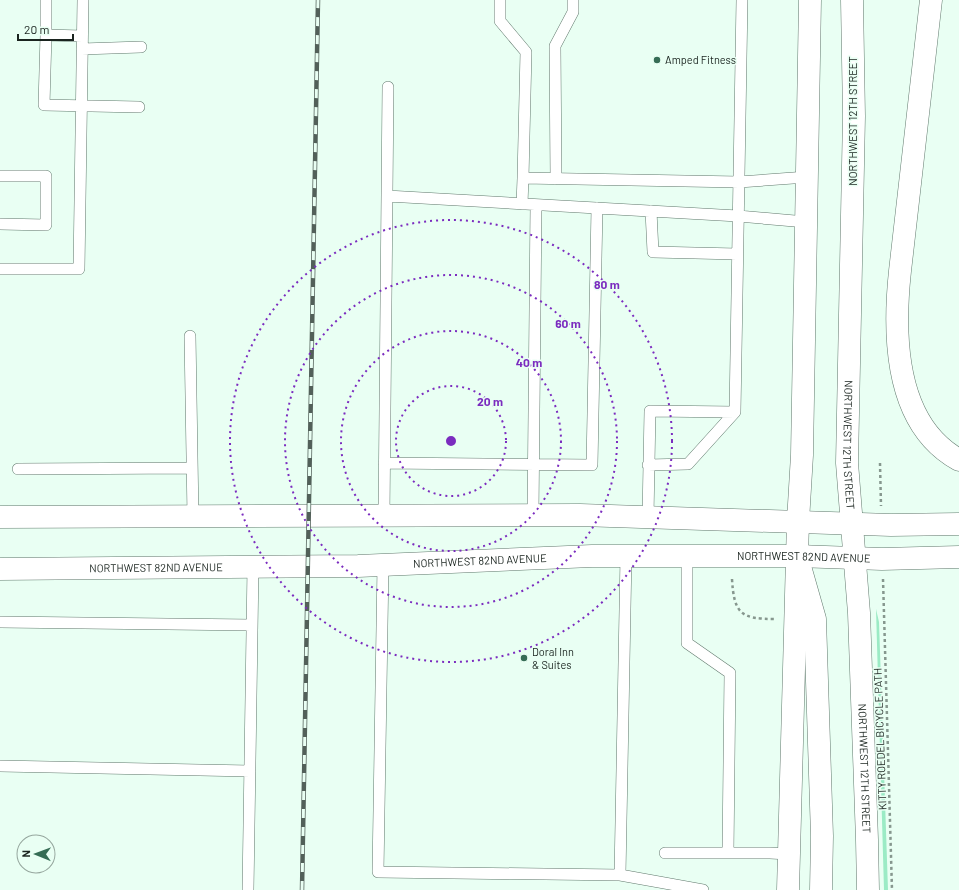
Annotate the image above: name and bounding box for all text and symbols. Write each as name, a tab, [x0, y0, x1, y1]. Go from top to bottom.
scale bar	[18, 16, 73, 42]
text: 20 m	[24, 22, 50, 36]
place label: Amped Fitness	[665, 53, 736, 66]
marker: Amped Fitness	[652, 55, 662, 65]
street label: NORTHWEST 12TH STREET	[846, 56, 859, 186]
text: 80 m	[594, 277, 620, 291]
text: 60 m	[555, 316, 581, 330]
text: 40 m	[516, 355, 542, 369]
street label: NORTHWEST 12TH STREET	[841, 380, 858, 510]
text: 20 m	[477, 394, 503, 408]
centre of rings	[444, 434, 458, 448]
street label: NORTHWEST 82ND AVENUE	[737, 549, 871, 565]
street label: NORTHWEST 82ND AVENUE	[413, 551, 547, 570]
street label: NORTHWEST 82ND AVENUE	[89, 560, 223, 574]
place label: Doral Inn & Suites	[532, 645, 574, 671]
marker: Doral Inn & Suites	[519, 653, 529, 663]
street label: KITTY ROEDEL BICYCLE PATH	[871, 668, 888, 810]
street label: NORTHWEST 12TH STREET	[856, 703, 874, 833]
north arrow	[16, 834, 56, 874]
text: N	[19, 850, 32, 858]

